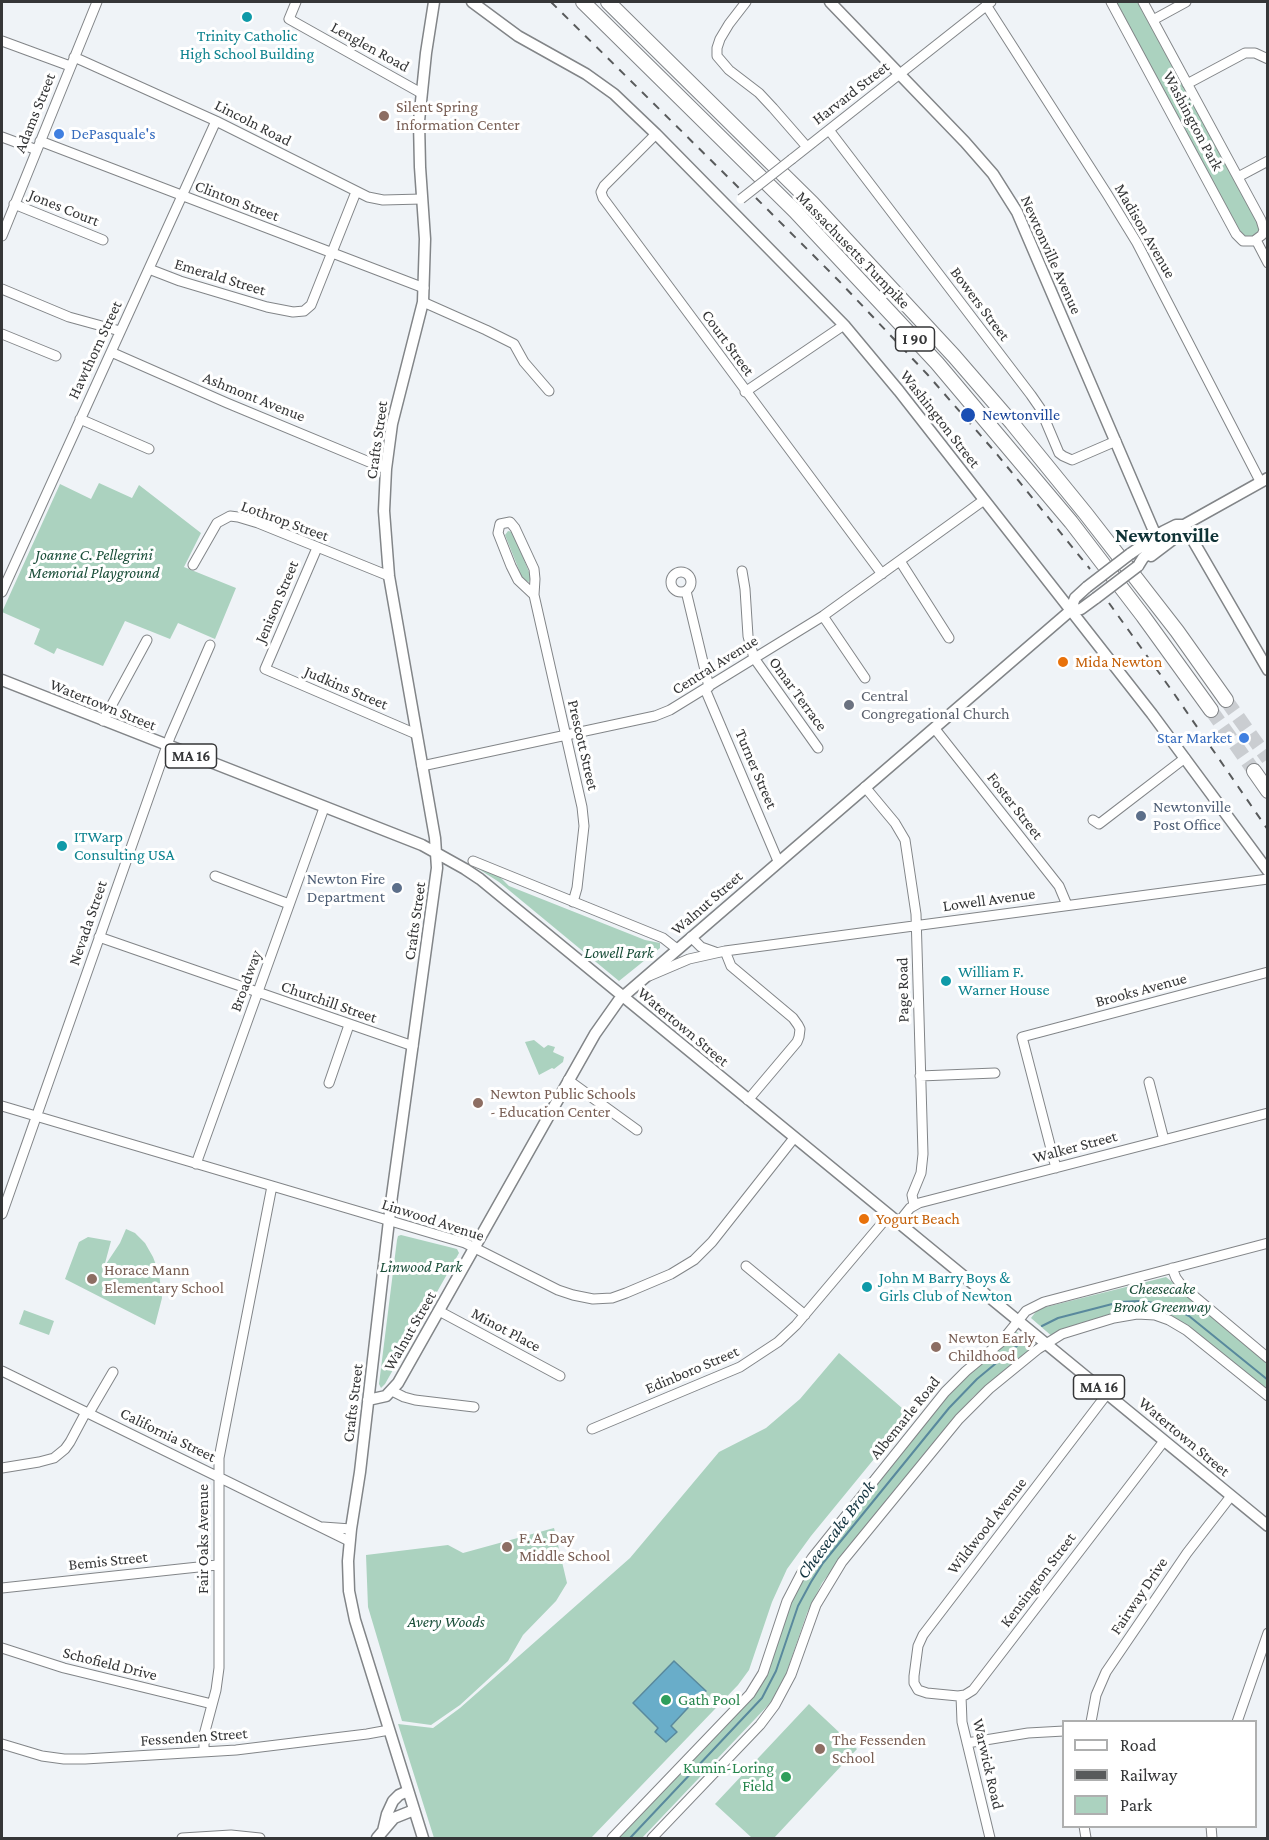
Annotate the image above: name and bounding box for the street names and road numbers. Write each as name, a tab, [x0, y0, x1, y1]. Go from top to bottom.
street label: Lenglen Road	[327, 18, 413, 76]
street label: Harvard Street	[809, 57, 893, 129]
street label: Washington Park	[1159, 68, 1227, 174]
street label: Adams Street	[10, 70, 60, 156]
street label: Lincoln Road	[211, 95, 295, 151]
street label: Clinton Street	[192, 176, 282, 226]
street label: Madison Avenue	[1110, 180, 1180, 282]
street label: Jones Court	[26, 185, 102, 231]
street label: Massachusetts Turnpike	[792, 187, 914, 313]
street label: Newtonville Avenue	[1016, 193, 1086, 317]
street label: Emerald Street	[172, 254, 268, 300]
street label: Bowers Street	[946, 263, 1014, 345]
street label: Hawthorn Street	[64, 298, 126, 402]
street label: Court Street	[698, 306, 758, 380]
road number: I 90	[896, 327, 934, 351]
street label: Washington Street	[896, 366, 984, 472]
street label: Ashmont Avenue	[200, 368, 308, 426]
street label: Crafts Street	[362, 400, 392, 480]
street label: Lothrop Street	[239, 496, 331, 546]
street label: Jenison Street	[251, 558, 303, 646]
street label: Central Avenue	[669, 631, 761, 699]
street label: Omar Terrace	[765, 653, 831, 735]
street label: Judkins Street	[301, 662, 391, 714]
street label: Watertown Street	[47, 675, 159, 735]
street label: Prescott Street	[563, 698, 603, 792]
street label: Turner Street	[731, 726, 781, 812]
road number: MA 16	[166, 744, 216, 768]
street label: Foster Street	[983, 769, 1047, 843]
street label: Walnut Street	[667, 867, 747, 939]
street label: Nevada Street	[65, 878, 111, 968]
street label: Crafts Street	[400, 881, 430, 961]
street label: Lowell Avenue	[942, 884, 1036, 916]
street label: Broadway	[226, 948, 266, 1014]
street label: Page Road	[893, 957, 913, 1023]
street label: Brooks Avenue	[1093, 969, 1189, 1011]
street label: Churchill Street	[279, 977, 379, 1027]
street label: Watertown Street	[633, 983, 733, 1071]
street label: Walker Street	[1031, 1127, 1119, 1167]
street label: Linwood Avenue	[379, 1194, 487, 1246]
street label: Walnut Street	[380, 1288, 440, 1374]
street label: Minot Place	[468, 1304, 544, 1356]
street label: Edinboro Street	[642, 1342, 742, 1398]
street label: Crafts Street	[339, 1363, 367, 1443]
street label: Albemarle Road	[866, 1373, 944, 1463]
road number: MA 16	[1074, 1375, 1124, 1399]
street label: Watertown Street	[1134, 1393, 1234, 1481]
street label: California Street	[117, 1404, 219, 1466]
street label: Wildwood Avenue	[943, 1474, 1031, 1578]
street label: Fair Oaks Avenue	[193, 1484, 213, 1594]
street label: Kensington Street	[996, 1529, 1080, 1631]
street label: Bemis Street	[67, 1547, 149, 1575]
street label: Fairway Drive	[1106, 1554, 1172, 1638]
street label: Schofield Drive	[61, 1643, 159, 1685]
street label: Warwick Road	[968, 1717, 1008, 1811]
street label: Fessenden Street	[140, 1724, 248, 1750]

